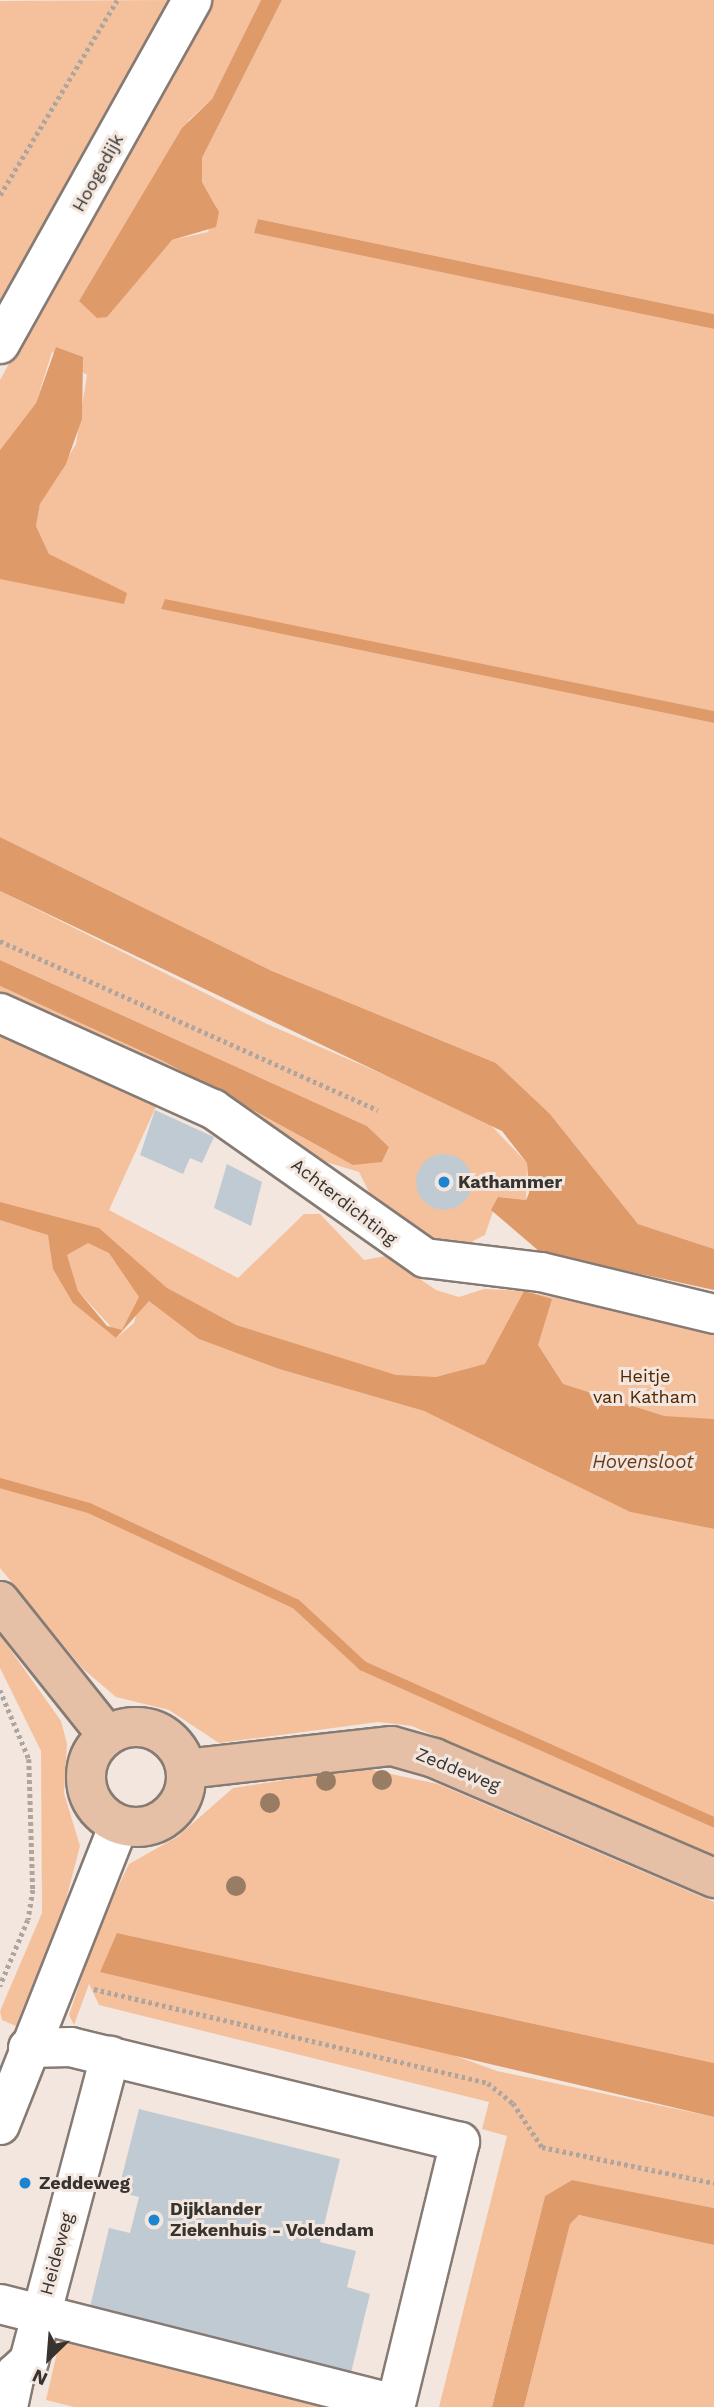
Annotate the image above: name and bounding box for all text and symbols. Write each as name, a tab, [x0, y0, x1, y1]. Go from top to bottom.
street label: Hoogedijk	[68, 130, 128, 216]
street label: Achterdichting	[287, 1154, 401, 1250]
place label: Kathammer	[458, 1171, 562, 1193]
marker: Kathammer	[436, 1174, 452, 1190]
park label: Heitje van Katham	[593, 1366, 697, 1408]
water label: Hovensloot	[592, 1451, 694, 1473]
street label: Zeddeweg	[413, 1743, 503, 1797]
place label: Zeddeweg	[39, 2172, 130, 2194]
marker: Zeddeweg	[17, 2175, 33, 2191]
place label: Dijklander Ziekenhuis - Volendam	[170, 2199, 374, 2242]
street label: Heideweg	[36, 2210, 78, 2298]
marker: Dijklander Ziekenhuis - Volendam	[144, 2210, 164, 2230]
north arrow	[14, 2323, 84, 2393]
text: N	[29, 2364, 51, 2391]

